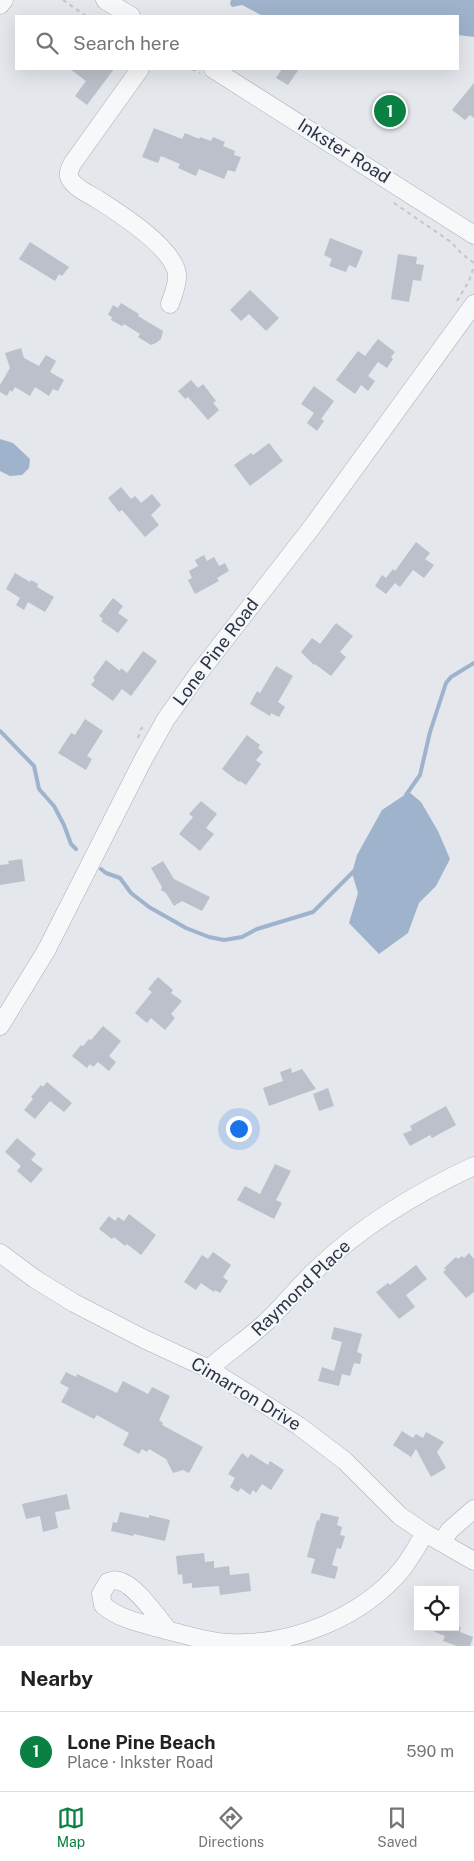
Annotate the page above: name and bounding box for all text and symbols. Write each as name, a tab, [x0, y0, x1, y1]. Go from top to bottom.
search box	[15, 15, 459, 70]
icon: search	[33, 29, 61, 57]
text: Search here	[73, 32, 180, 54]
pin: 1	[374, 92, 406, 130]
street label: Inkster Road	[294, 114, 394, 187]
street label: Lone Pine Road	[169, 594, 263, 709]
your location	[226, 1116, 252, 1142]
street label: Raymond Place	[247, 1235, 354, 1340]
street label: Cimarron Drive	[188, 1353, 305, 1435]
map controls	[414, 1586, 459, 1631]
button: locate	[414, 1586, 459, 1631]
text: Nearby	[20, 1666, 93, 1691]
text: Lone Pine Beach	[67, 1731, 216, 1753]
text: 1	[33, 1742, 39, 1761]
text: 590 m	[406, 1742, 454, 1761]
text: Place · Inkster Road	[67, 1753, 213, 1772]
tab: Map	[57, 1804, 85, 1850]
tab: Directions	[198, 1804, 264, 1850]
tab: Saved	[377, 1804, 417, 1850]

